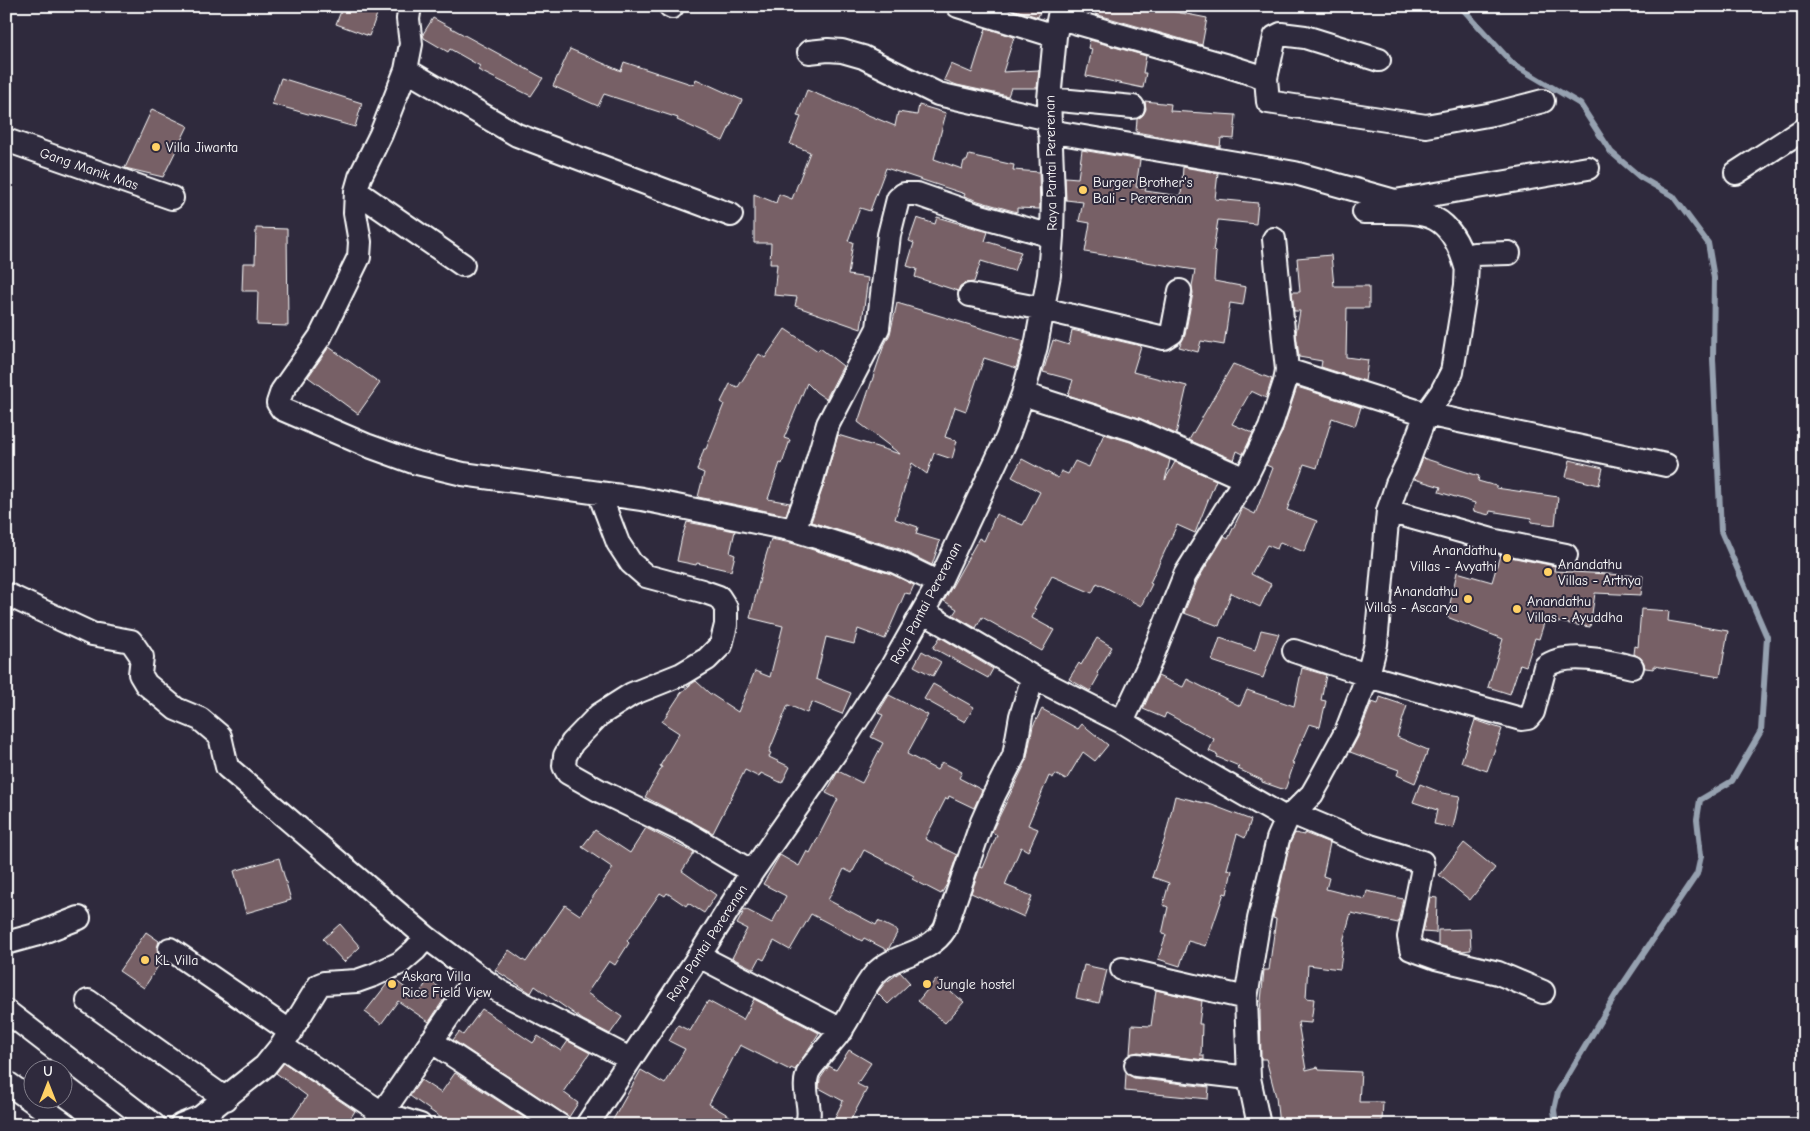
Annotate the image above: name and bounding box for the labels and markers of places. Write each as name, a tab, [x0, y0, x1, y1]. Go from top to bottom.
place label: Villa Jiwanta	[166, 139, 238, 156]
marker: Villa Jiwanta	[150, 141, 162, 153]
place label: Burger Brother's Bali - Pererenan	[1093, 174, 1193, 207]
marker: Burger Brother's Bali - Pererenan	[1077, 184, 1089, 196]
place label: Anandathu Villas - Avyathi	[1410, 542, 1497, 575]
marker: Anandathu Villas - Avyathi	[1501, 552, 1513, 564]
place label: Anandathu Villas - Arthya	[1558, 556, 1641, 589]
marker: Anandathu Villas - Arthya	[1542, 566, 1554, 578]
place label: Anandathu Villas - Ascarya	[1366, 583, 1458, 616]
marker: Anandathu Villas - Ascarya	[1462, 593, 1474, 605]
place label: Anandathu Villas - Ayuddha	[1527, 593, 1623, 626]
marker: Anandathu Villas - Ayuddha	[1511, 603, 1523, 615]
place label: KL Villa	[155, 952, 199, 969]
marker: KL Villa	[139, 954, 151, 966]
place label: Askara Villa Rice Field View	[402, 968, 492, 1001]
place label: Jungle hostel	[937, 976, 1015, 993]
marker: Askara Villa Rice Field View	[386, 978, 398, 990]
marker: Jungle hostel	[921, 978, 933, 990]

